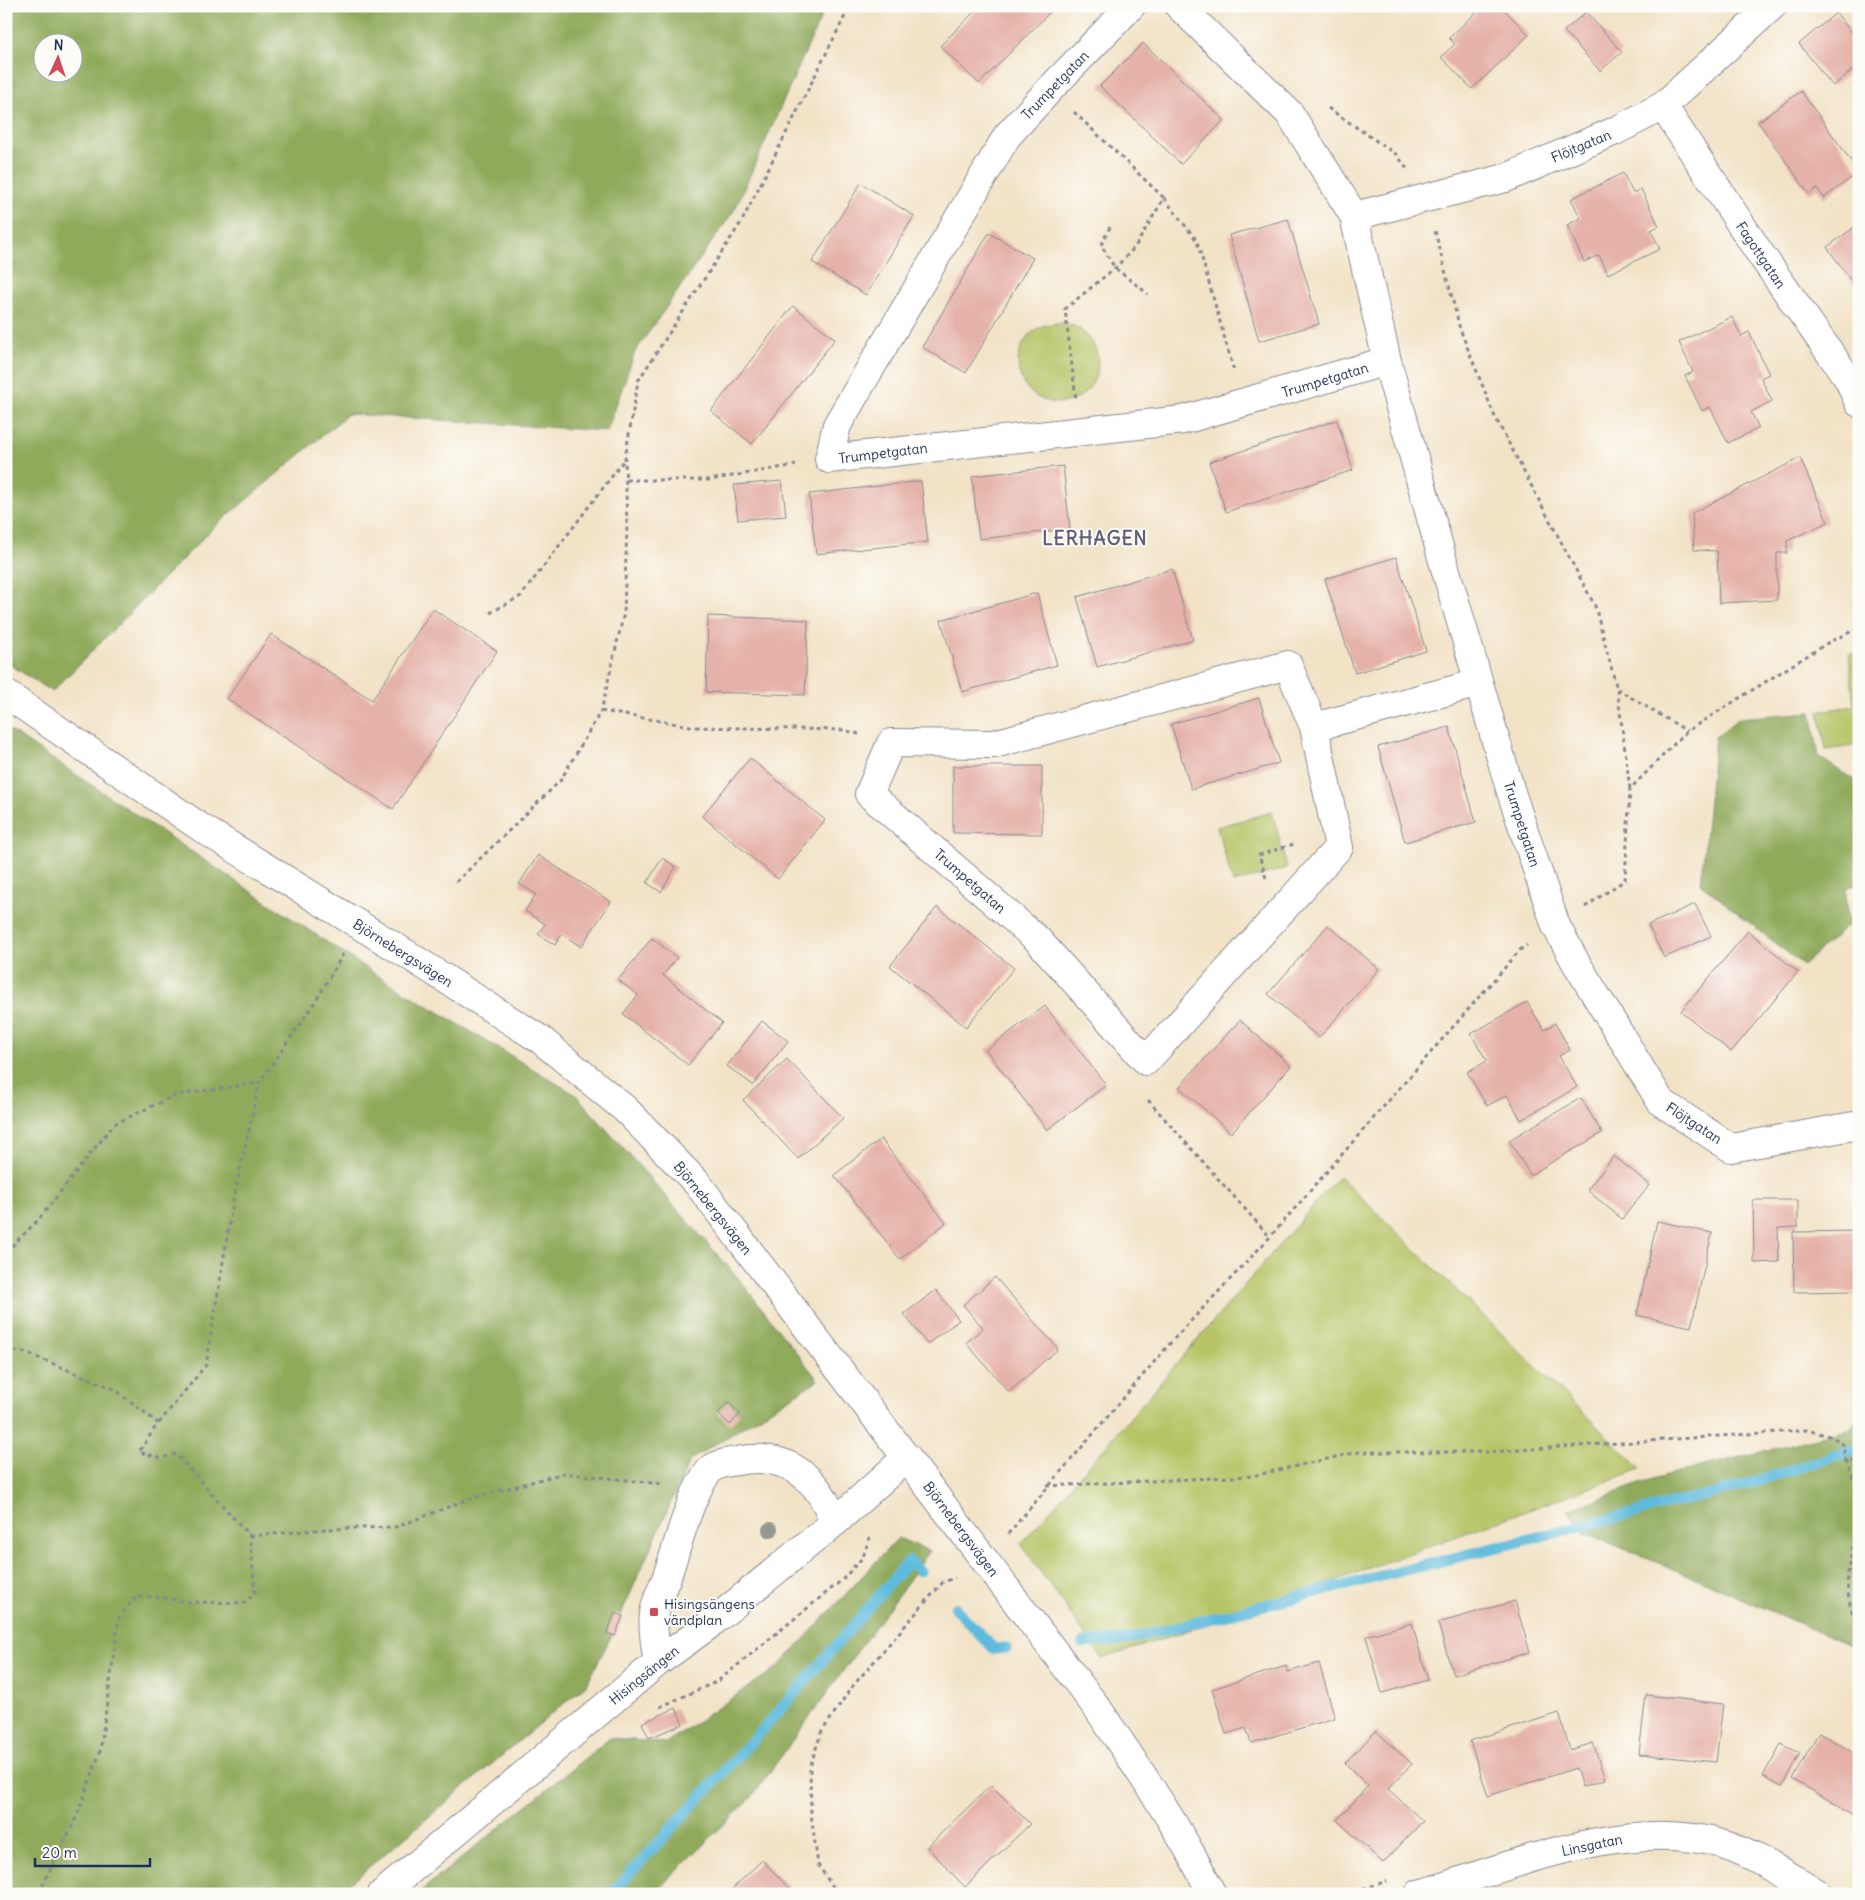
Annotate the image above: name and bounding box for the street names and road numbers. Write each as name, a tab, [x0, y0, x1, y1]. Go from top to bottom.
street label: Trumpetgatan	[1017, 47, 1093, 123]
street label: Flöjtgatan	[1548, 125, 1614, 167]
street label: Fagottgatan	[1732, 218, 1790, 292]
street label: Trumpetgatan	[1280, 358, 1370, 402]
street label: Trumpetgatan	[838, 439, 928, 467]
street label: Trumpetgatan	[1500, 779, 1544, 869]
street label: Trumpetgatan	[930, 845, 1010, 917]
street label: Björnebergsvägen	[350, 915, 456, 991]
street label: Flöjtgatan	[1663, 1098, 1725, 1148]
street label: Björnebergsvägen	[670, 1158, 756, 1258]
street label: Björnebergsvägen	[919, 1478, 1003, 1580]
street label: Hisingsängen	[605, 1641, 683, 1709]
street label: Linsgatan	[1560, 1830, 1624, 1860]

